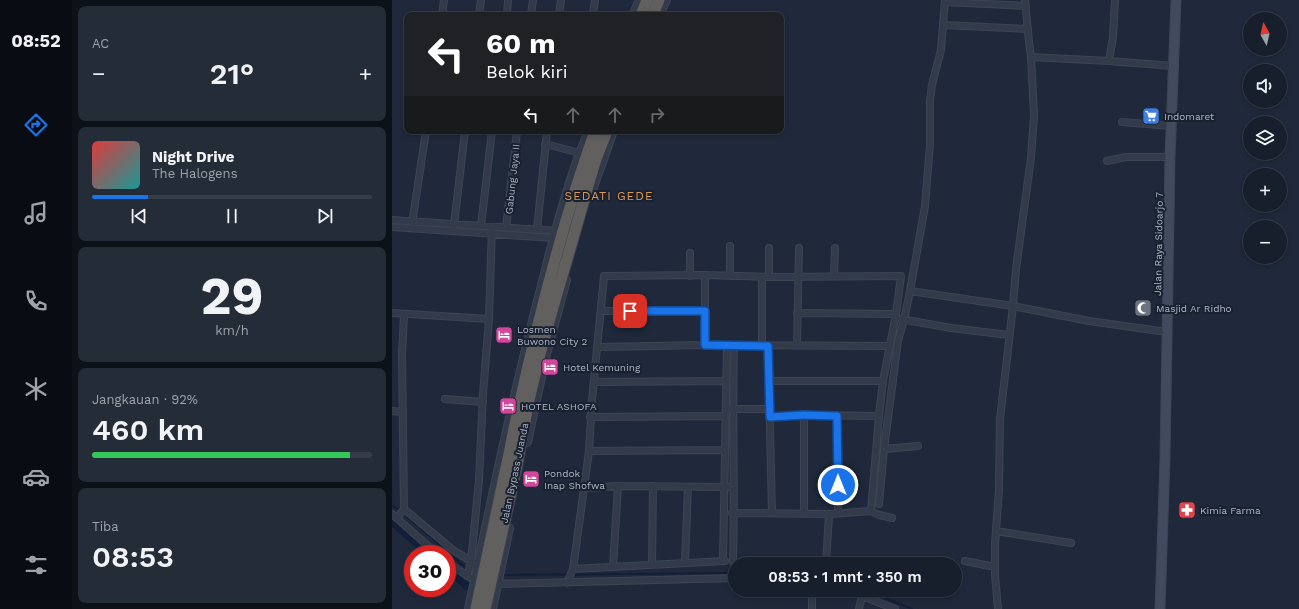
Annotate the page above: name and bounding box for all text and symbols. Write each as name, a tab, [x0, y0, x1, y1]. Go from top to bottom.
north arrow	[1243, 12, 1287, 56]
map controls	[1243, 12, 1287, 264]
text: 60 m	[486, 27, 556, 60]
icon: left	[420, 28, 472, 80]
text: 08:52	[11, 30, 61, 51]
text: AC	[92, 36, 109, 51]
text: 21°	[210, 56, 254, 91]
text: −	[92, 61, 105, 86]
text: +	[359, 61, 372, 86]
text: Belok kiri	[486, 61, 568, 82]
button: sound	[1243, 64, 1287, 108]
icon: left	[520, 104, 542, 126]
icon: ahead	[562, 104, 584, 126]
icon: ahead	[604, 104, 626, 126]
icon: right	[646, 104, 668, 126]
supermarket icon: Indomaret	[1141, 106, 1161, 126]
icon: directions	[22, 111, 50, 139]
place label: Indomaret	[1164, 111, 1215, 122]
button: layers	[1243, 116, 1287, 160]
street label: Gabung Jaya II	[503, 143, 522, 215]
text: Night Drive	[152, 148, 235, 166]
text: The Halogens	[152, 166, 238, 181]
button: +	[1243, 168, 1287, 212]
district label: SEDATI GEDE	[564, 189, 654, 203]
street label: Jalan Raya Sidoarjo 7	[1152, 192, 1165, 296]
icon: music	[22, 199, 50, 227]
icon: previous	[128, 205, 150, 227]
icon: pause	[221, 205, 243, 227]
icon: next	[314, 205, 336, 227]
button: −	[1243, 220, 1287, 264]
text: 29	[200, 266, 264, 327]
icon: phone	[22, 287, 50, 315]
pin	[613, 294, 647, 328]
mosque icon: Masjid Ar Ridho	[1133, 298, 1153, 318]
icon: arrive	[619, 300, 641, 322]
place label: Masjid Ar Ridho	[1156, 303, 1232, 314]
text: km/h	[215, 323, 249, 338]
place label: Losmen Buwono City 2	[517, 324, 588, 347]
hotel icon: Losmen Buwono City 2	[494, 325, 514, 345]
hotel icon: Hotel Kemuning	[540, 357, 560, 377]
place label: Hotel Kemuning	[563, 362, 641, 373]
icon: climate	[22, 375, 50, 403]
text: Jangkauan · 92%	[92, 392, 198, 407]
hotel icon: HOTEL ASHOFA	[498, 396, 518, 416]
place label: HOTEL ASHOFA	[521, 401, 597, 412]
text: 460 km	[92, 412, 204, 447]
street label: Jalan Bypass Juanda	[498, 422, 531, 524]
icon: car	[22, 463, 50, 491]
position arrow	[817, 464, 859, 506]
place label: Pondok Inap Shofwa	[544, 468, 605, 491]
hotel icon: Pondok Inap Shofwa	[521, 469, 541, 489]
pharmacy icon: Kimia Farma	[1177, 500, 1197, 520]
place label: Kimia Farma	[1200, 505, 1261, 516]
text: Tiba	[92, 519, 119, 534]
text: 08:53	[92, 539, 174, 574]
speed limit sign: 30	[404, 545, 456, 597]
icon: filters	[22, 551, 50, 579]
text: 08:53 · 1 mnt · 350 m	[768, 568, 922, 586]

